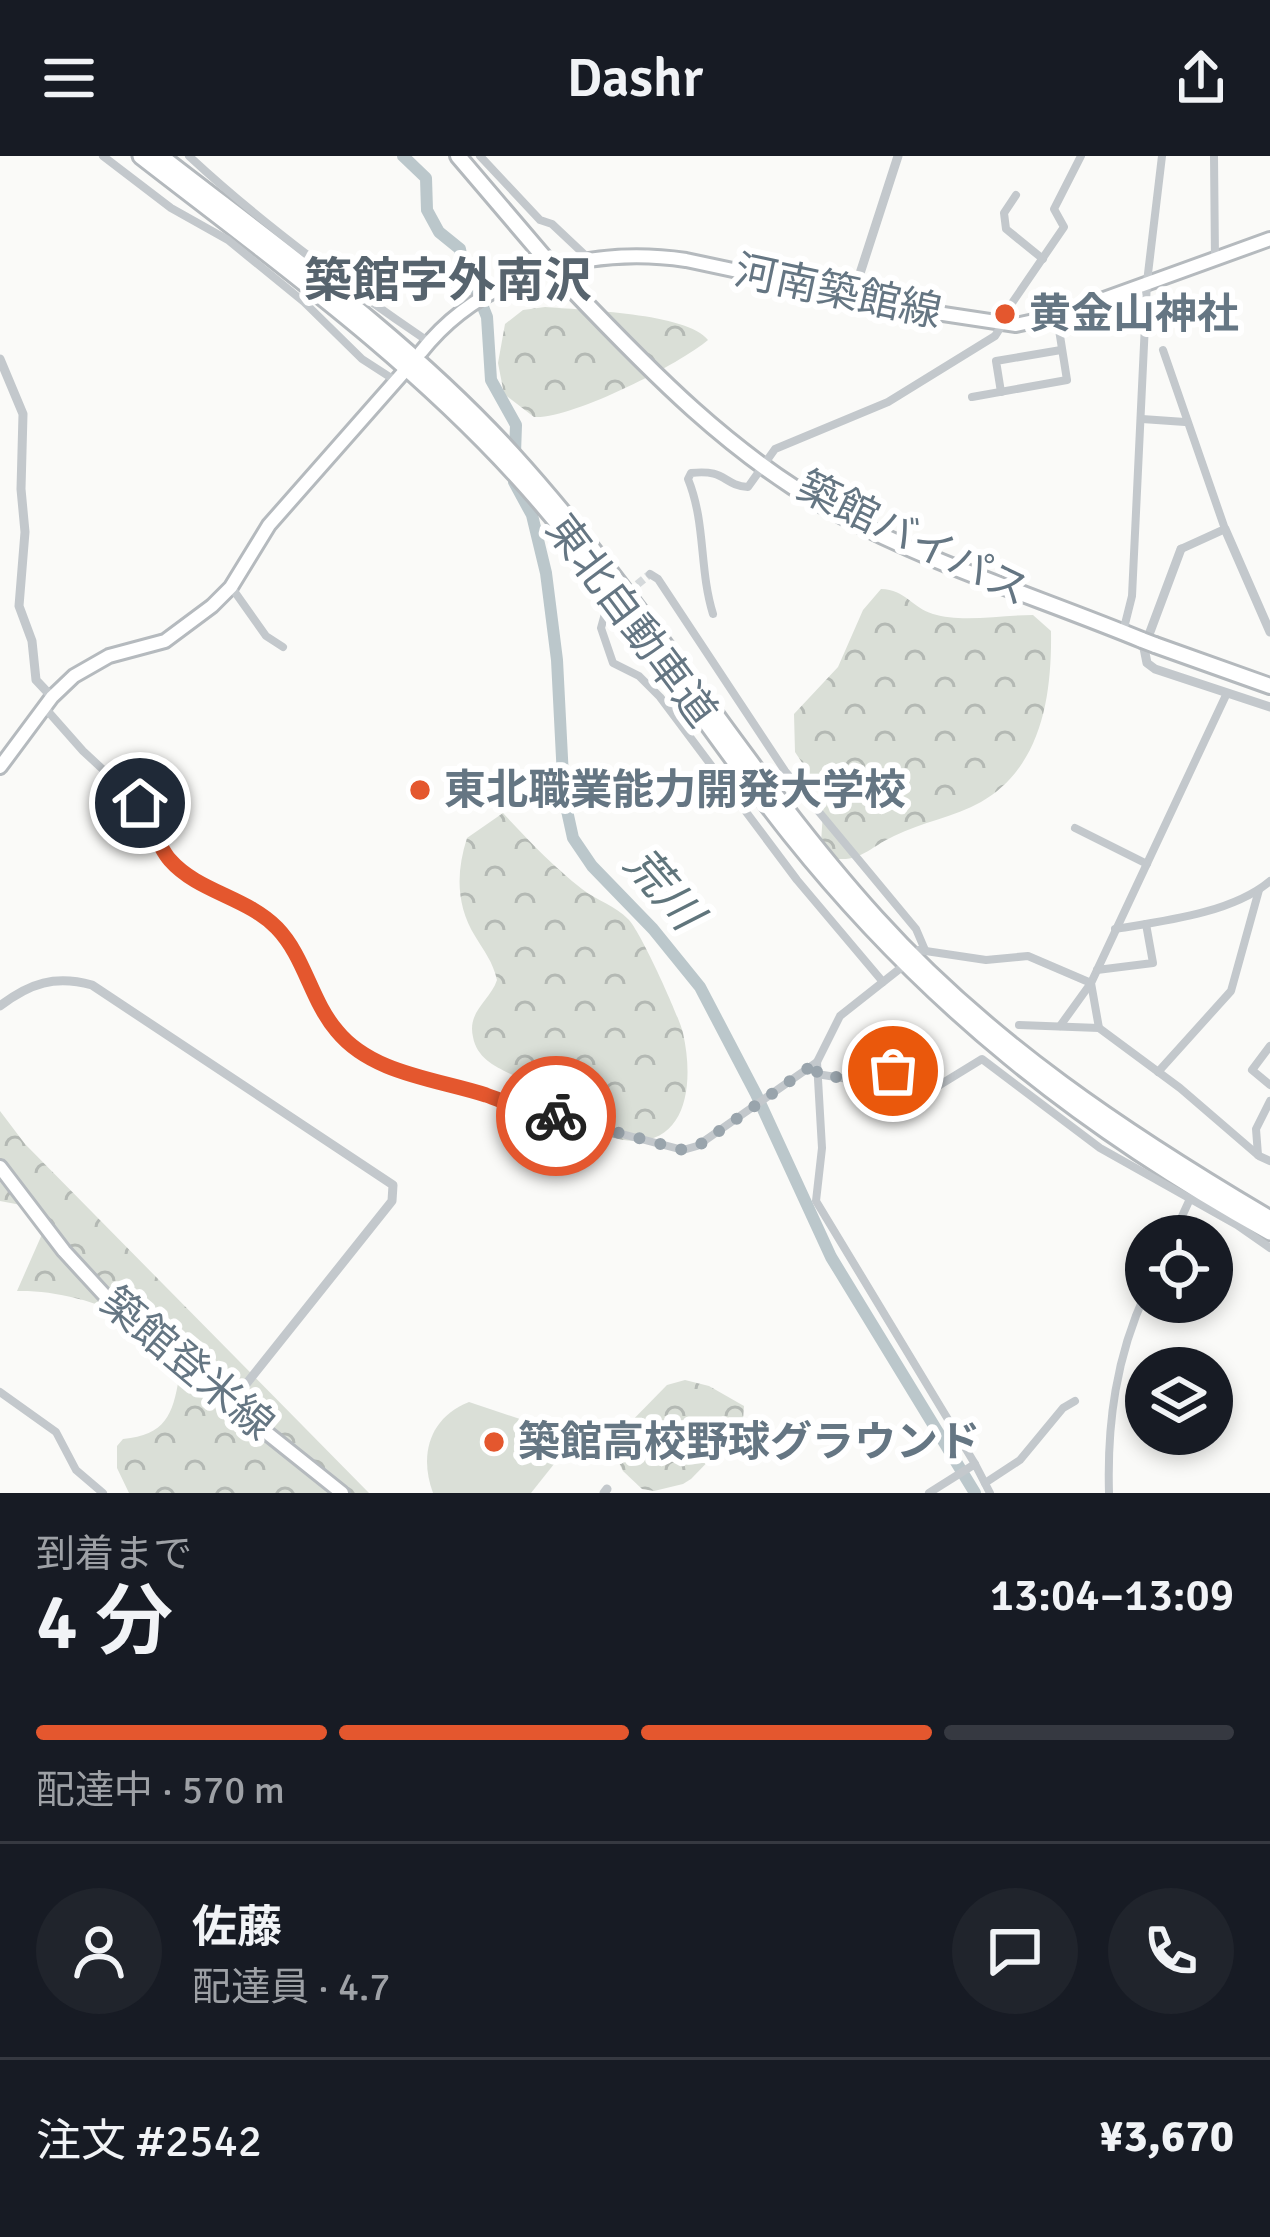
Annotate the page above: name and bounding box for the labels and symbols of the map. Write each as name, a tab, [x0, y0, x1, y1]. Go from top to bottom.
street label: 河南築館線	[730, 245, 946, 339]
district label: 築館字外南沢	[304, 252, 592, 311]
place label: 黄金山神社	[1029, 289, 1239, 340]
marker: 黄金山神社	[992, 301, 1018, 327]
street label: 築館バイパス	[789, 461, 1037, 617]
street label: 東北自動車道	[535, 505, 727, 737]
pin	[89, 752, 191, 854]
place label: 東北職業能力開発大学校	[444, 765, 906, 816]
marker: 東北職業能力開発大学校	[407, 777, 433, 803]
water label: 荒川	[613, 837, 716, 944]
pin	[842, 1020, 944, 1122]
courier	[496, 1056, 616, 1176]
street label: 築館登米線	[90, 1277, 284, 1451]
place label: 築館高校野球グラウンド	[518, 1417, 980, 1468]
marker: 築館高校野球グラウンド	[481, 1429, 507, 1455]

